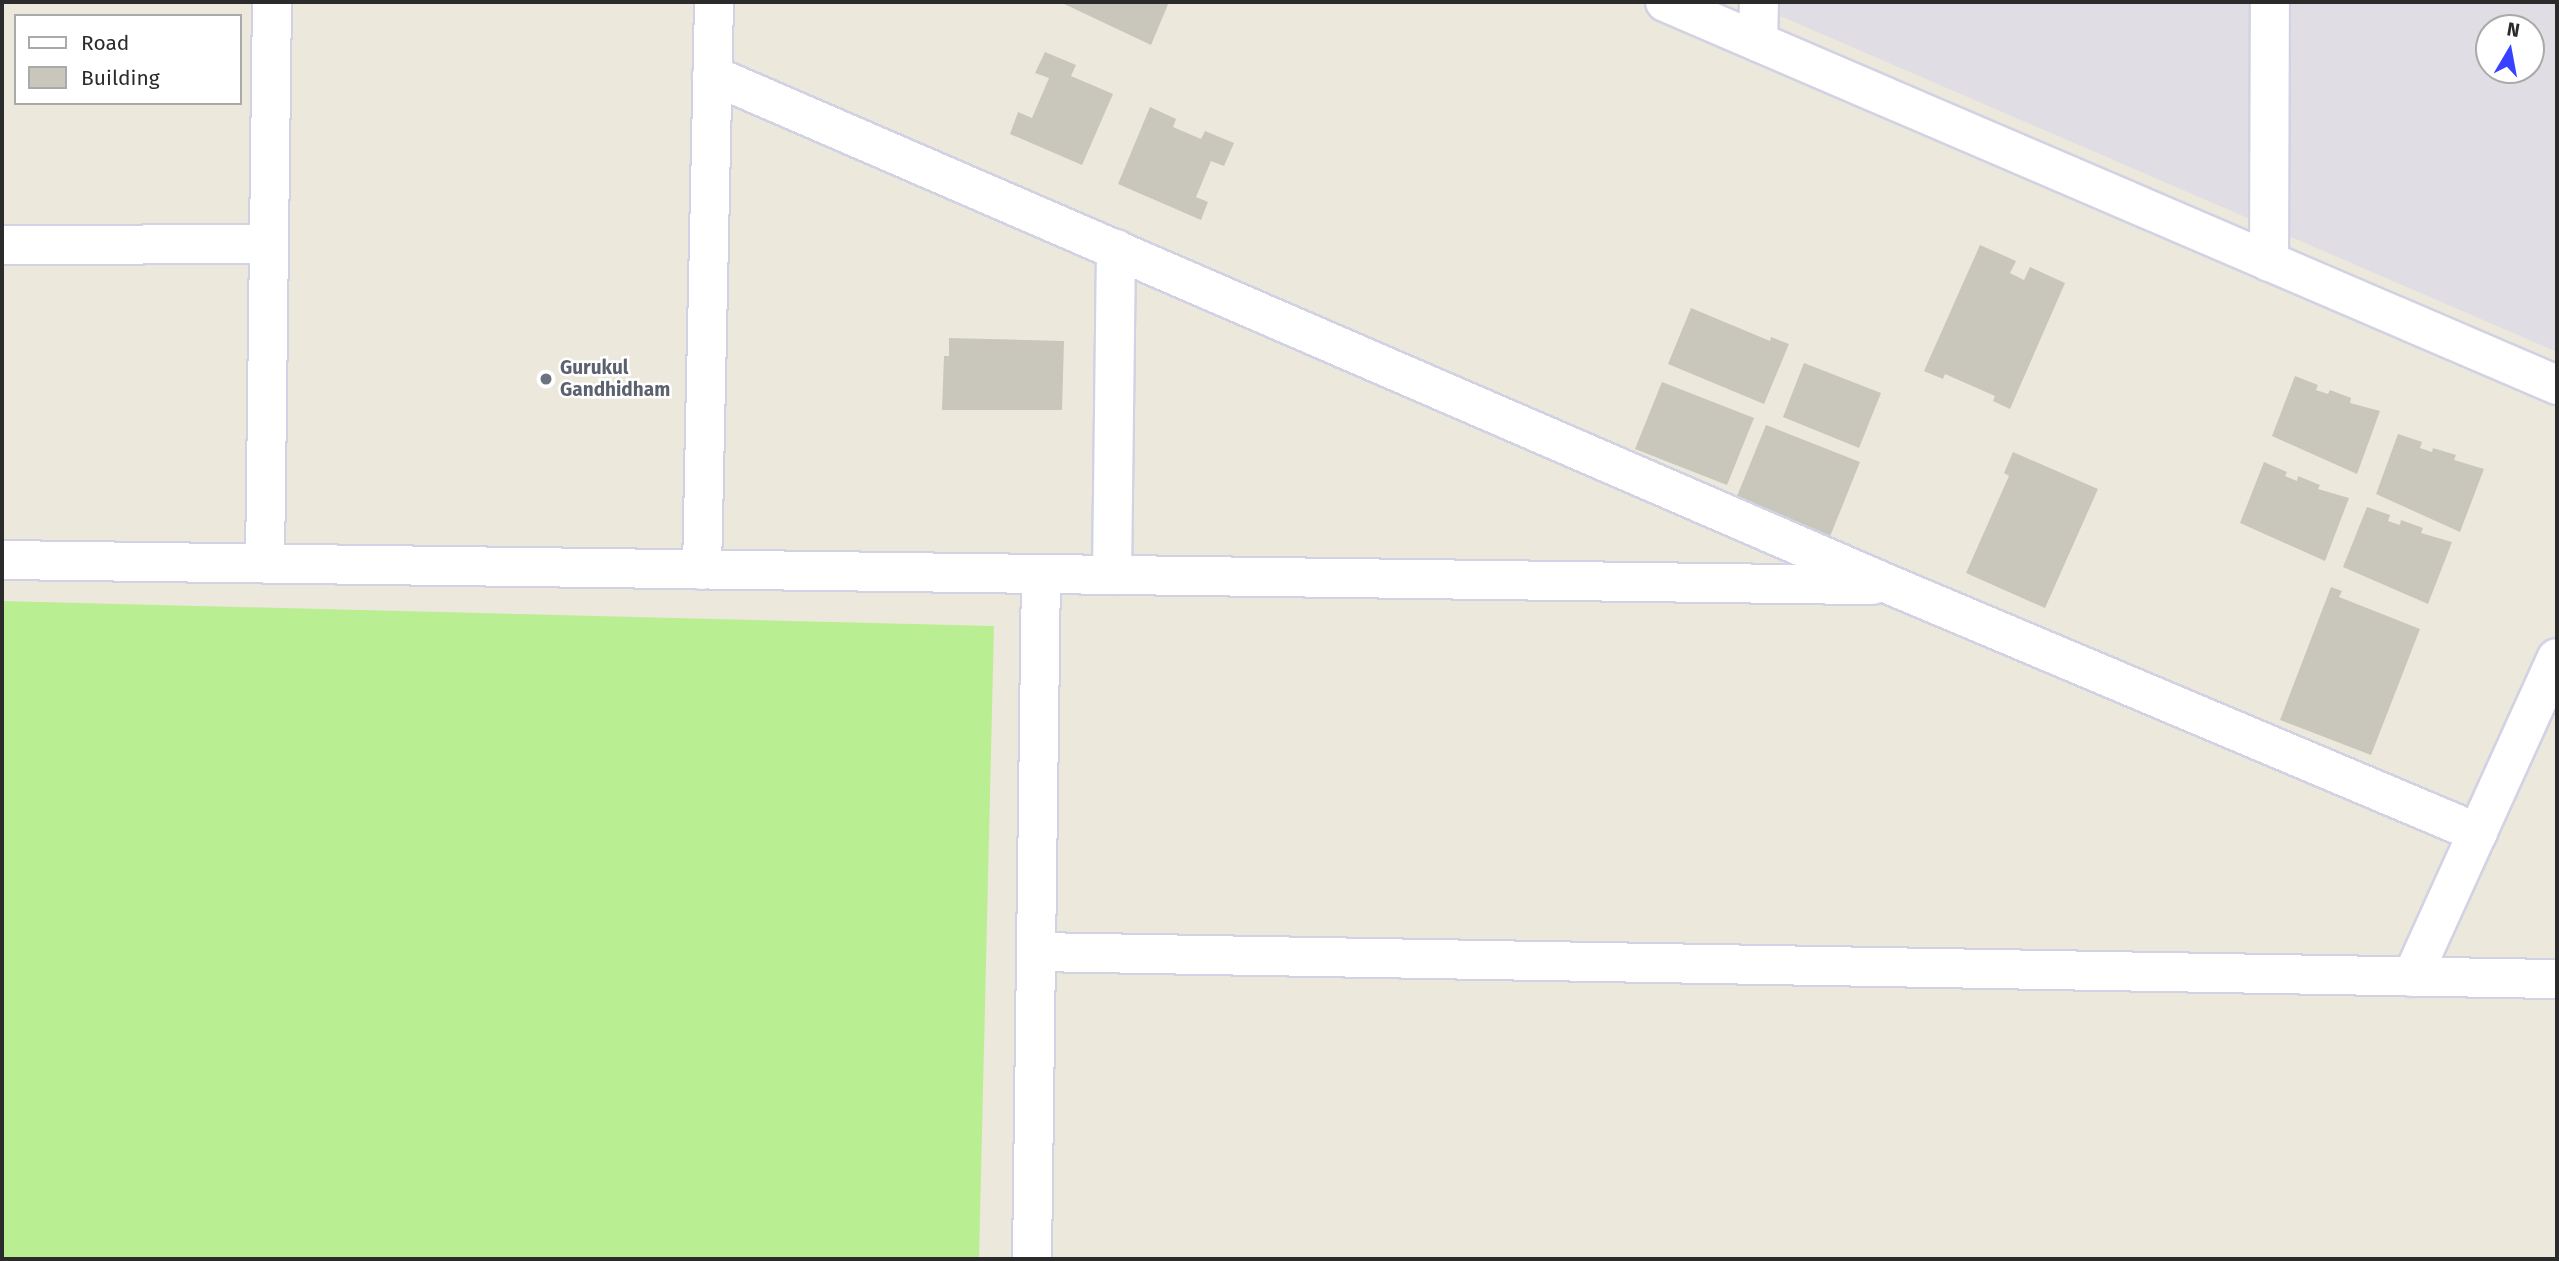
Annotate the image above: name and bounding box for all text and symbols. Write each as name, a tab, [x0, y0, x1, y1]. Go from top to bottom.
legend	[14, 14, 242, 105]
north arrow	[2475, 14, 2545, 84]
text: N	[2505, 17, 2522, 42]
text: Road	[81, 30, 129, 56]
text: Building	[81, 65, 160, 91]
place label: Gurukul Gandhidham	[560, 357, 670, 401]
marker: Gurukul Gandhidham	[538, 371, 554, 387]

